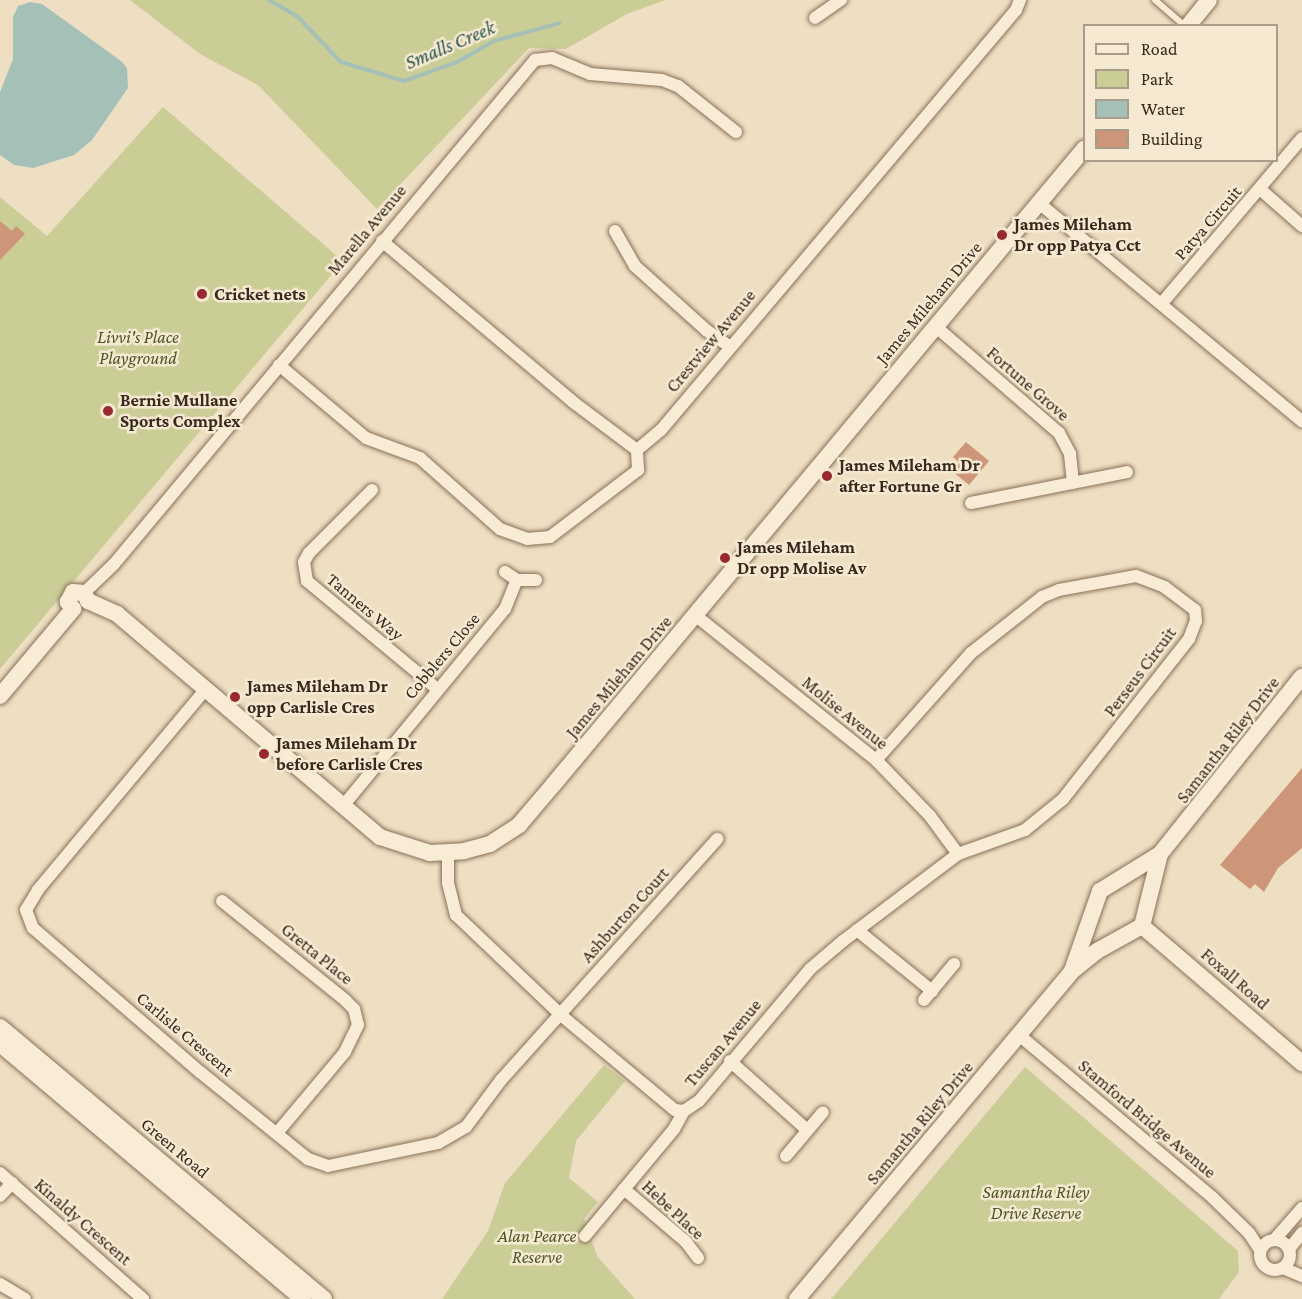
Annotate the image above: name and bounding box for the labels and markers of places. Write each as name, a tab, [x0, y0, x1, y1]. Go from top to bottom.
place label: James Mileham Dr opp Patya Cct	[1014, 214, 1141, 256]
marker: James Mileham Dr opp Patya Cct	[995, 228, 1009, 242]
place label: Cricket nets	[214, 283, 306, 305]
marker: Cricket nets	[195, 287, 209, 301]
place label: Bernie Mullane Sports Complex	[120, 390, 240, 432]
marker: Bernie Mullane Sports Complex	[101, 404, 115, 418]
place label: James Mileham Dr after Fortune Gr	[839, 455, 980, 498]
marker: James Mileham Dr after Fortune Gr	[820, 469, 834, 483]
place label: James Mileham Dr opp Molise Av	[737, 537, 866, 580]
marker: James Mileham Dr opp Molise Av	[718, 551, 732, 565]
place label: James Mileham Dr opp Carlisle Cres	[247, 676, 388, 718]
marker: James Mileham Dr opp Carlisle Cres	[228, 690, 242, 704]
place label: James Mileham Dr before Carlisle Cres	[276, 733, 423, 776]
marker: James Mileham Dr before Carlisle Cres	[257, 747, 271, 761]

